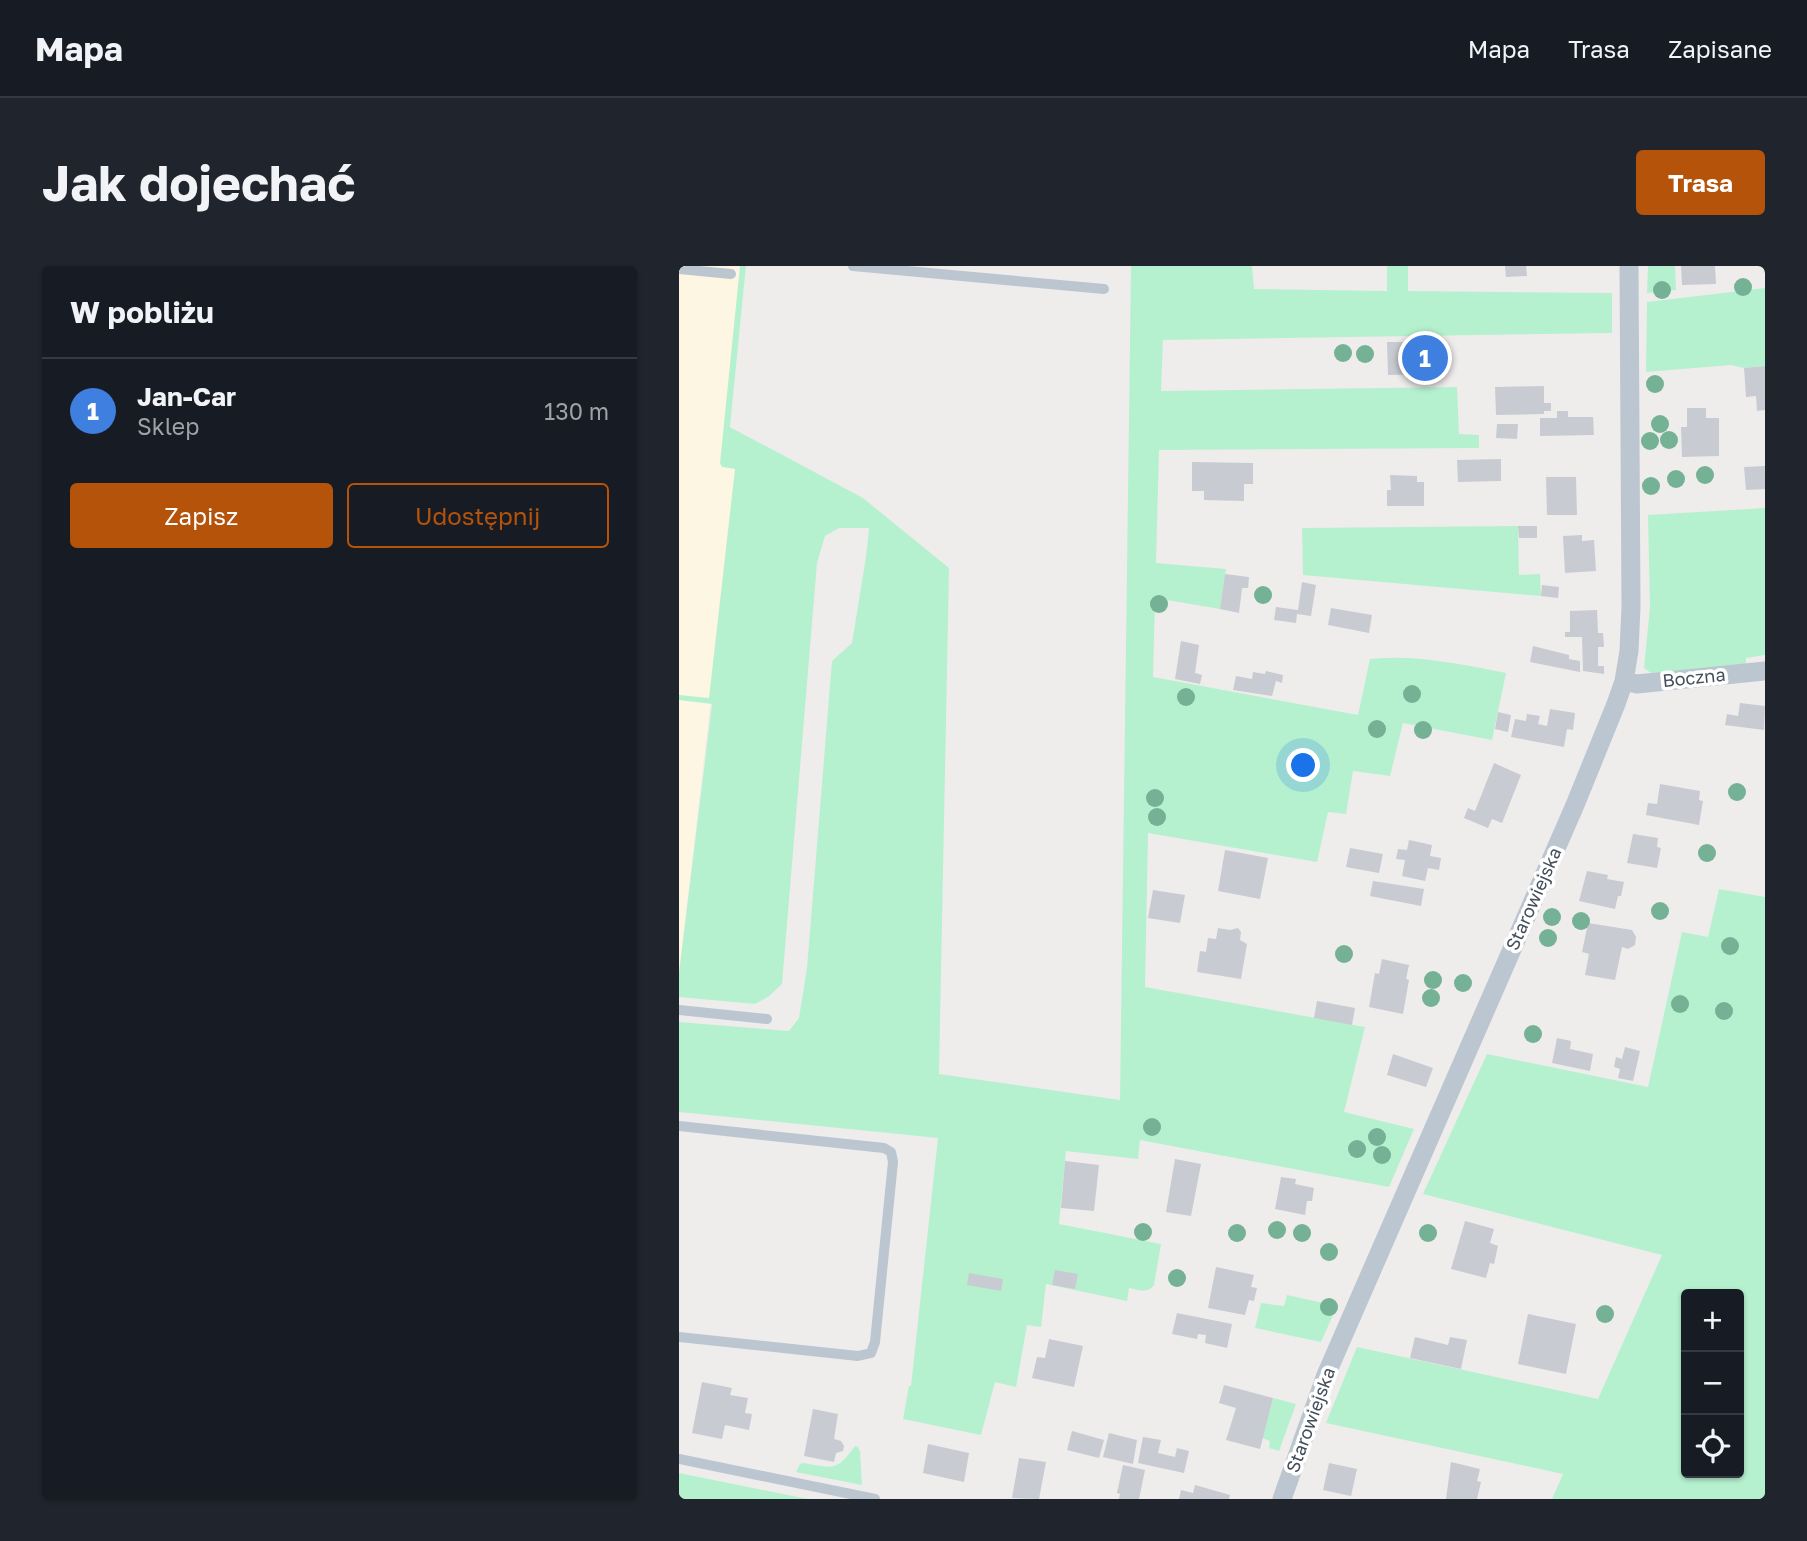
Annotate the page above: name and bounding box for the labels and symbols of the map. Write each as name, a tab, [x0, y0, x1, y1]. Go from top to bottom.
pin: 1	[1402, 332, 1448, 384]
street label: Boczna	[1661, 663, 1726, 691]
your location	[1286, 748, 1320, 782]
street label: Starowiejska	[1501, 844, 1566, 953]
street label: Starowiejska	[1281, 1364, 1339, 1475]

